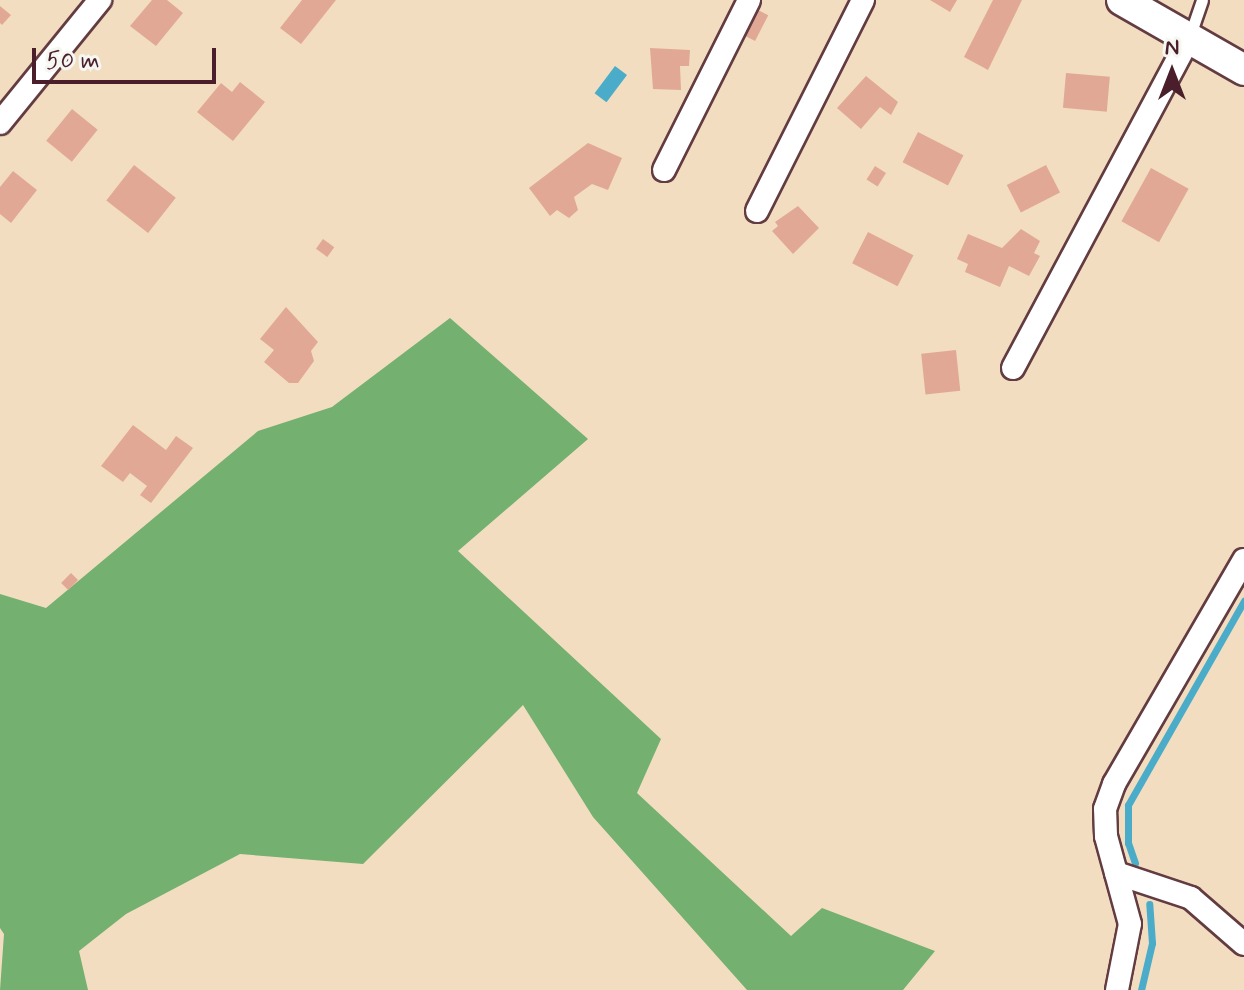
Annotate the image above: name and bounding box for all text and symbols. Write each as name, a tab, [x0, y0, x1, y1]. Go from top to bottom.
scale bar	[36, 32, 220, 82]
north arrow	[1132, 32, 1212, 112]
text: N	[1165, 34, 1179, 62]
text: 50 m	[46, 46, 100, 77]

